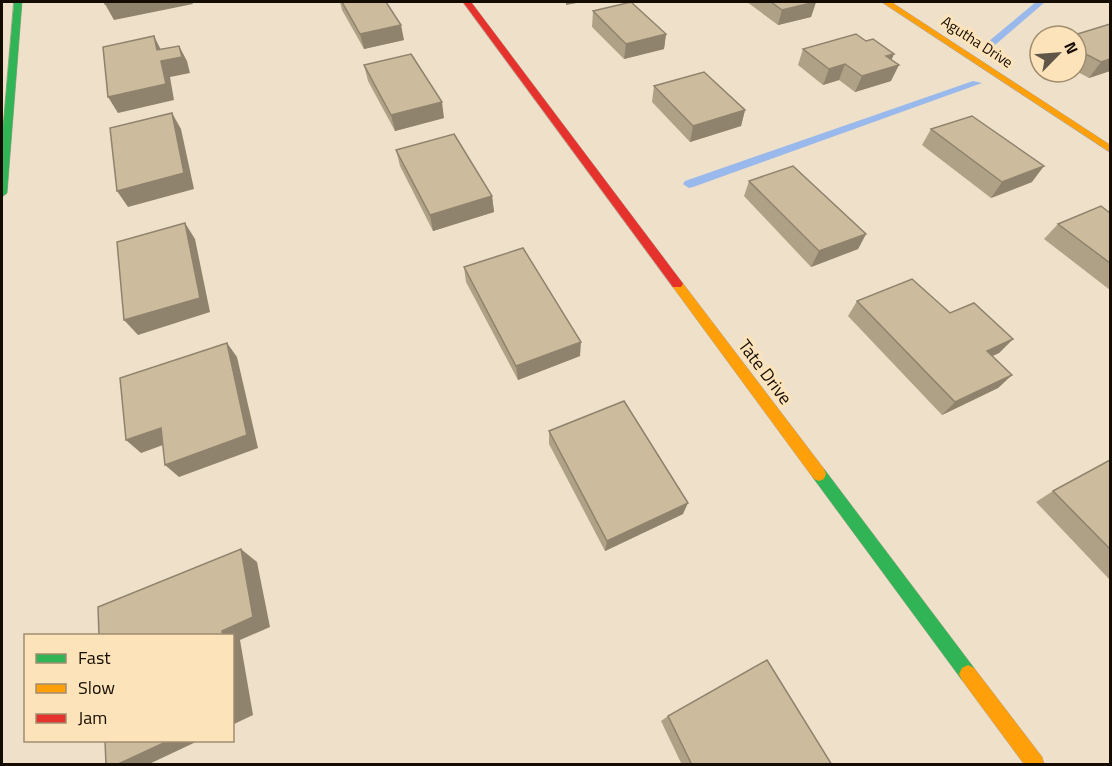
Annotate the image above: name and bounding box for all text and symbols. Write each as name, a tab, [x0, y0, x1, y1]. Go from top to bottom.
street label: Agutha Drive	[937, 10, 1018, 73]
north arrow	[1028, 24, 1088, 84]
text: N	[1058, 38, 1085, 58]
street label: Tate Drive	[732, 333, 799, 410]
legend	[24, 634, 234, 742]
text: Fast	[78, 644, 111, 671]
text: Slow	[78, 674, 115, 701]
text: Jam	[78, 704, 107, 731]

